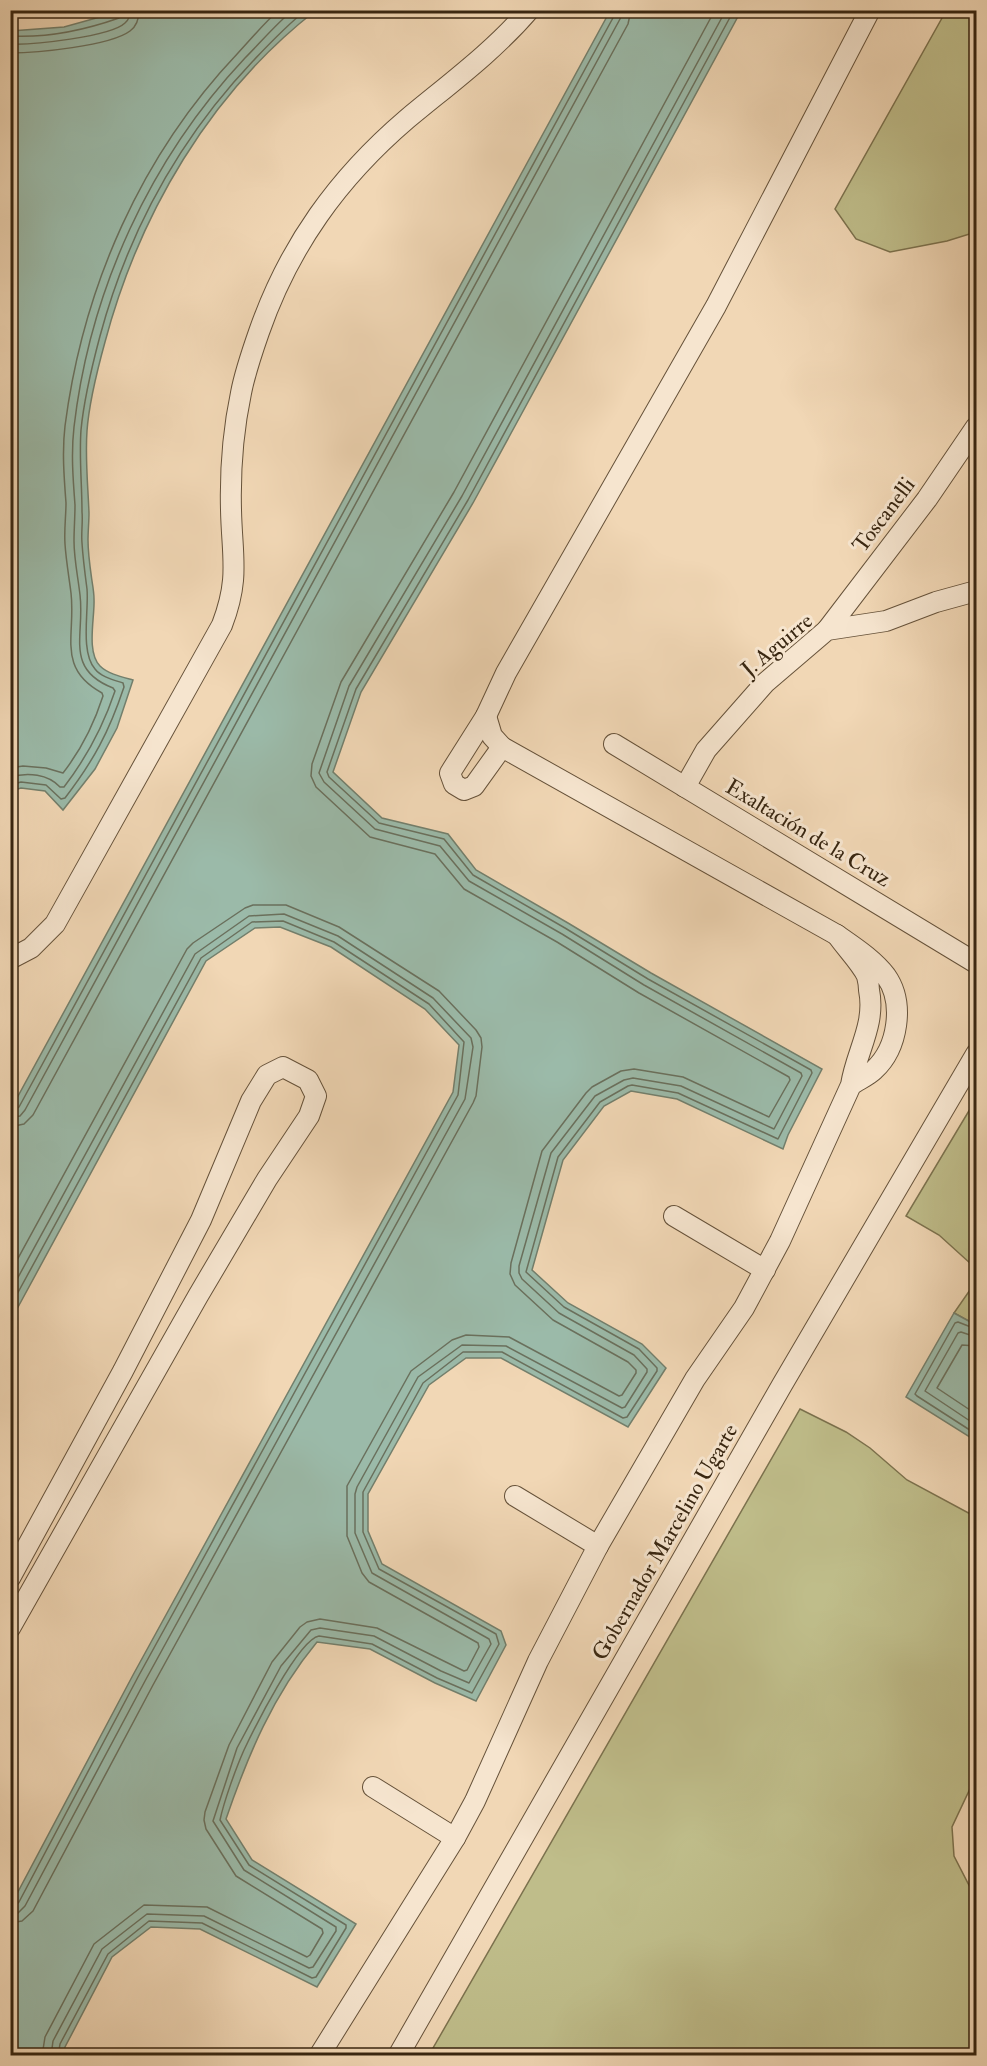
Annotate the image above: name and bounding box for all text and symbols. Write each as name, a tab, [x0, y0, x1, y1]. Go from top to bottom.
street label: Toscanelli	[847, 472, 922, 558]
street label: J. Aguirre	[735, 607, 819, 684]
street label: Exaltación de la Cruz	[720, 773, 896, 893]
street label: Gobernador Marcelino Ugarte	[586, 1419, 744, 1665]

